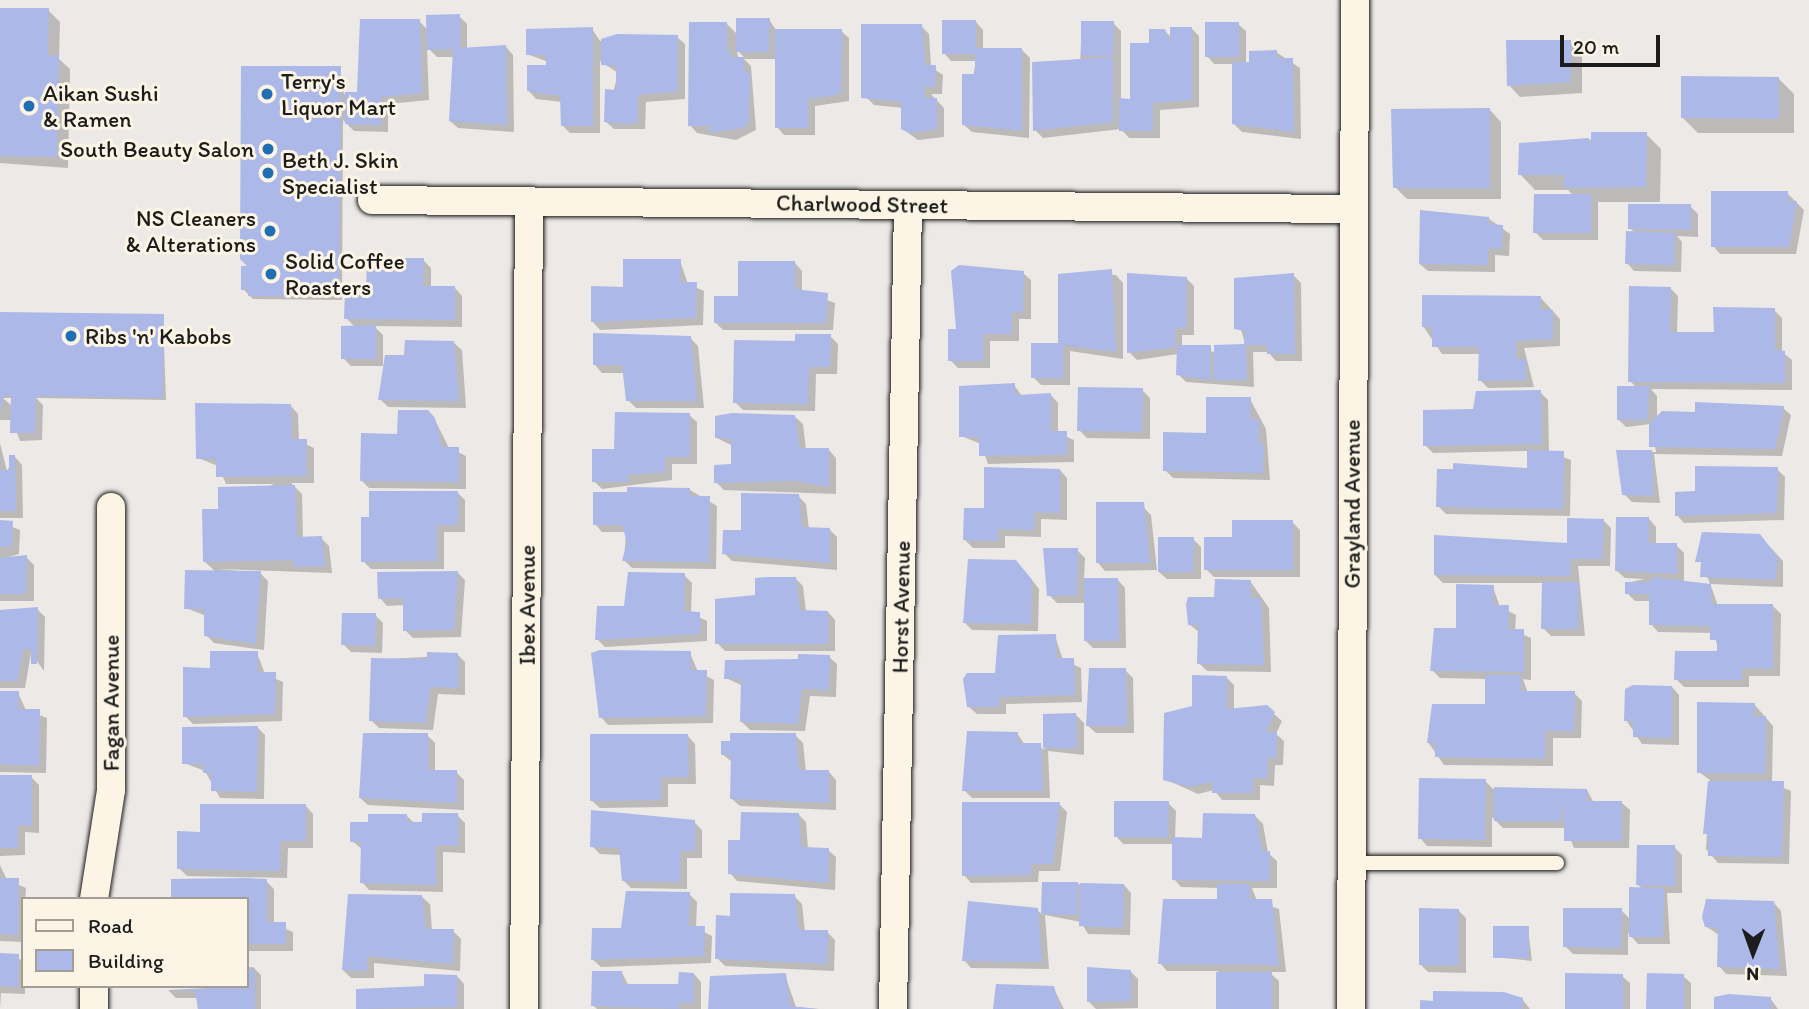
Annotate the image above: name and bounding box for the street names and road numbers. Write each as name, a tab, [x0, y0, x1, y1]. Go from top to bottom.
street label: Charlwood Street	[776, 189, 948, 219]
street label: Grayland Avenue	[1338, 420, 1366, 588]
street label: Horst Avenue	[886, 540, 916, 674]
street label: Ibex Avenue	[513, 545, 541, 665]
street label: Fagan Avenue	[97, 635, 125, 771]

